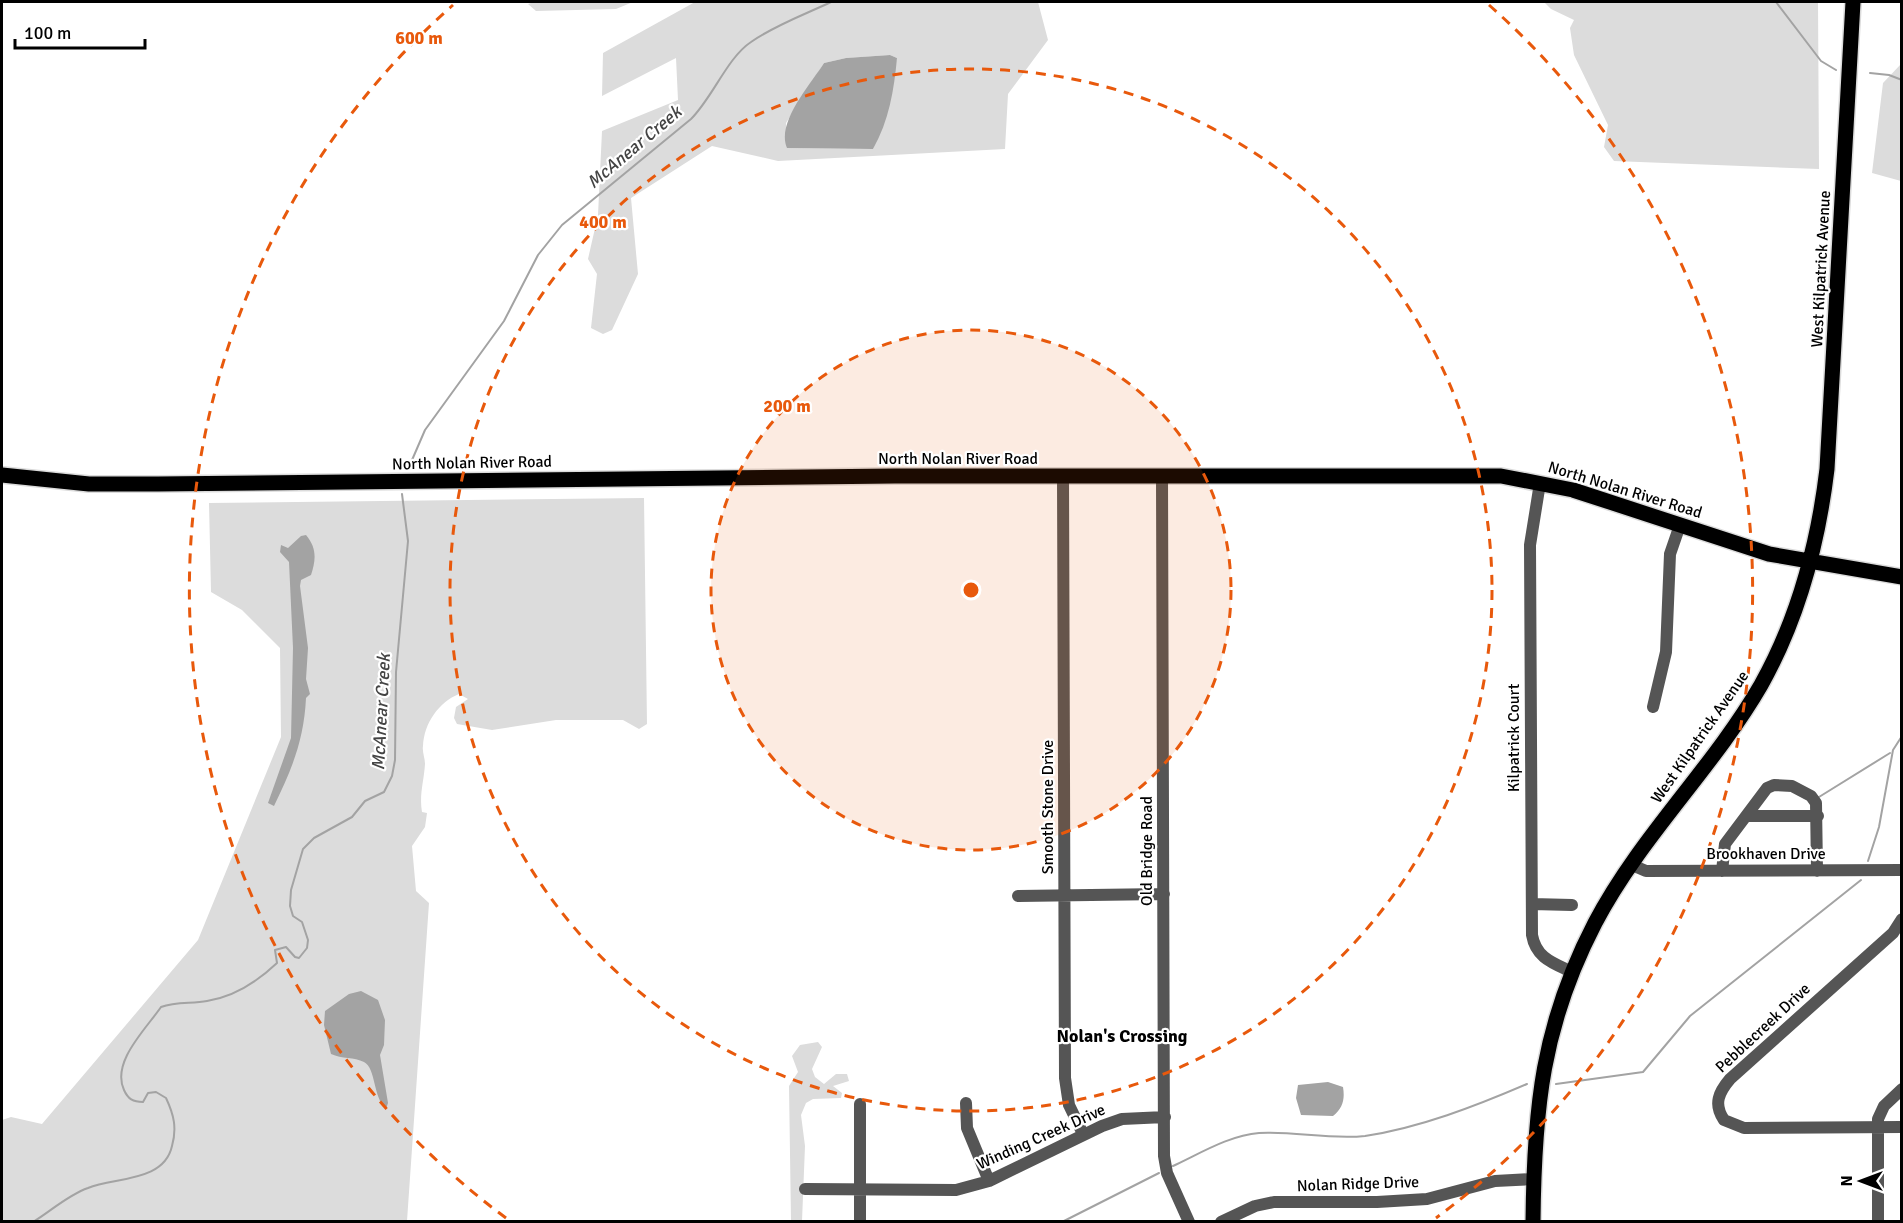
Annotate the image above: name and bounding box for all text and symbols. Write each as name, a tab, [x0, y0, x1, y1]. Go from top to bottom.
scale bar	[15, 12, 146, 50]
text: 100 m	[24, 22, 71, 44]
text: 600 m	[395, 27, 443, 49]
water label: McAnear Creek	[582, 100, 687, 193]
street label: West Kilpatrick Avenue	[1807, 190, 1835, 348]
text: 400 m	[579, 211, 627, 233]
text: 200 m	[763, 395, 811, 417]
street label: North Nolan River Road	[878, 449, 1038, 469]
street label: North Nolan River Road	[392, 452, 552, 474]
street label: North Nolan River Road	[1546, 457, 1704, 523]
centre of rings	[961, 580, 981, 600]
water label: McAnear Creek	[367, 651, 395, 771]
street label: West Kilpatrick Avenue	[1647, 667, 1753, 807]
street label: Kilpatrick Court	[1504, 683, 1524, 792]
street label: Smooth Stone Drive	[1038, 740, 1058, 874]
street label: Old Bridge Road	[1137, 796, 1157, 906]
street label: Brookhaven Drive	[1706, 844, 1826, 864]
street label: Pebblecreek Drive	[1711, 979, 1815, 1077]
district label: Nolan's Crossing	[1057, 1025, 1188, 1047]
street label: Winding Creek Drive	[974, 1100, 1108, 1174]
north arrow	[1831, 1151, 1891, 1211]
street label: Nolan Ridge Drive	[1296, 1172, 1420, 1196]
text: N	[1837, 1175, 1857, 1187]

